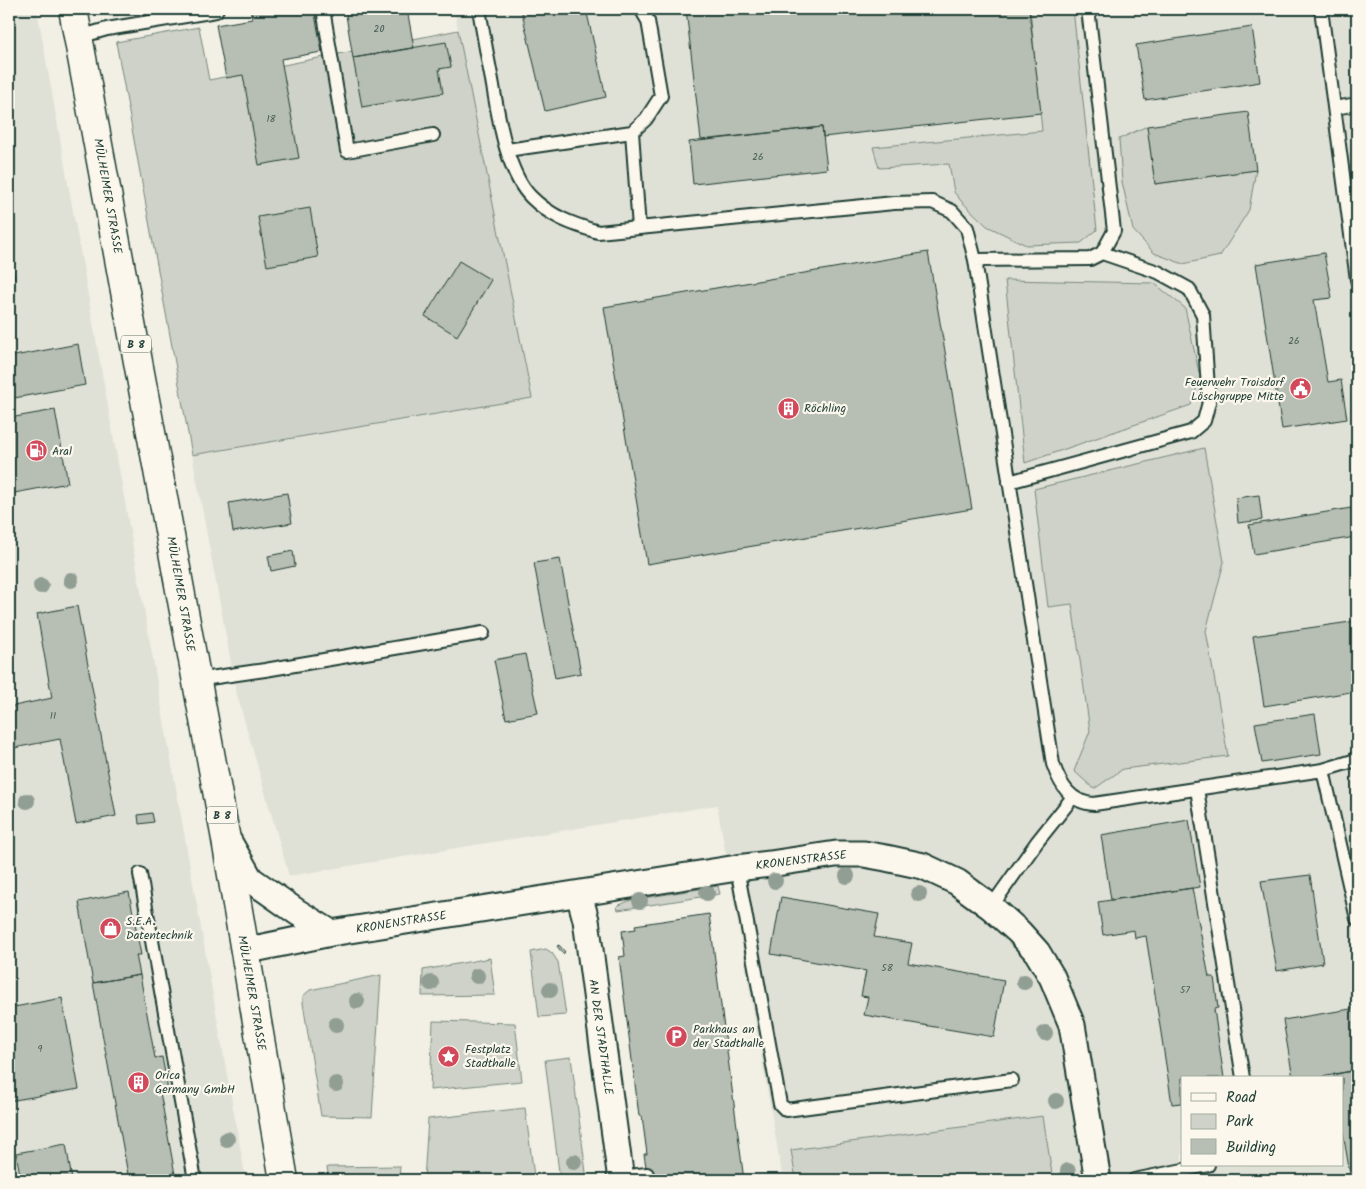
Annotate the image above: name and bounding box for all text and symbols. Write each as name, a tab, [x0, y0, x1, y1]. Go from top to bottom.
house number: 20	[374, 21, 384, 37]
house number: 18	[266, 111, 277, 127]
street label: MÜLHEIMER STRASSE	[88, 137, 127, 256]
house number: 26	[752, 149, 764, 165]
house number: 26	[1288, 333, 1300, 349]
road number: B 8	[121, 336, 151, 352]
place label: Feuerwehr Troisdorf Löschgruppe Mitte	[1185, 373, 1285, 406]
public building icon: Feuerwehr Troisdorf Löschgruppe Mitte	[1288, 377, 1312, 401]
building icon: Röchling	[776, 396, 800, 420]
place label: Röchling	[804, 399, 846, 418]
fuel station icon: Aral	[24, 439, 48, 463]
place label: Aral	[52, 442, 72, 461]
street label: MÜLHEIMER STRASSE	[161, 535, 200, 654]
house number: 11	[50, 708, 56, 724]
road number: B 8	[207, 806, 237, 824]
street label: KRONENSTRASSE	[754, 845, 849, 876]
street label: KRONENSTRASSE	[354, 906, 449, 939]
place label: S.E.A. Datentechnik	[126, 912, 193, 945]
shop icon: S.E.A. Datentechnik	[98, 916, 122, 940]
street label: MÜLHEIMER STRASSE	[232, 934, 271, 1053]
house number: 58	[881, 960, 894, 976]
street label: AN DER STADTHALLE	[583, 978, 618, 1097]
house number: 57	[1180, 982, 1190, 998]
place label: Parkhaus an der Stadthalle	[693, 1020, 764, 1053]
parking icon: Parkhaus an der Stadthalle	[665, 1024, 689, 1048]
place label: Festplatz Stadthalle	[465, 1040, 516, 1073]
house number: 9	[38, 1041, 43, 1057]
place icon: Festplatz Stadthalle	[437, 1044, 461, 1068]
place label: Orica Germany GmbH	[155, 1066, 235, 1099]
building icon: Orica Germany GmbH	[127, 1070, 151, 1094]
legend	[1181, 1076, 1344, 1166]
text: Road	[1226, 1086, 1257, 1110]
text: Park	[1226, 1110, 1254, 1134]
text: Building	[1226, 1136, 1276, 1160]

